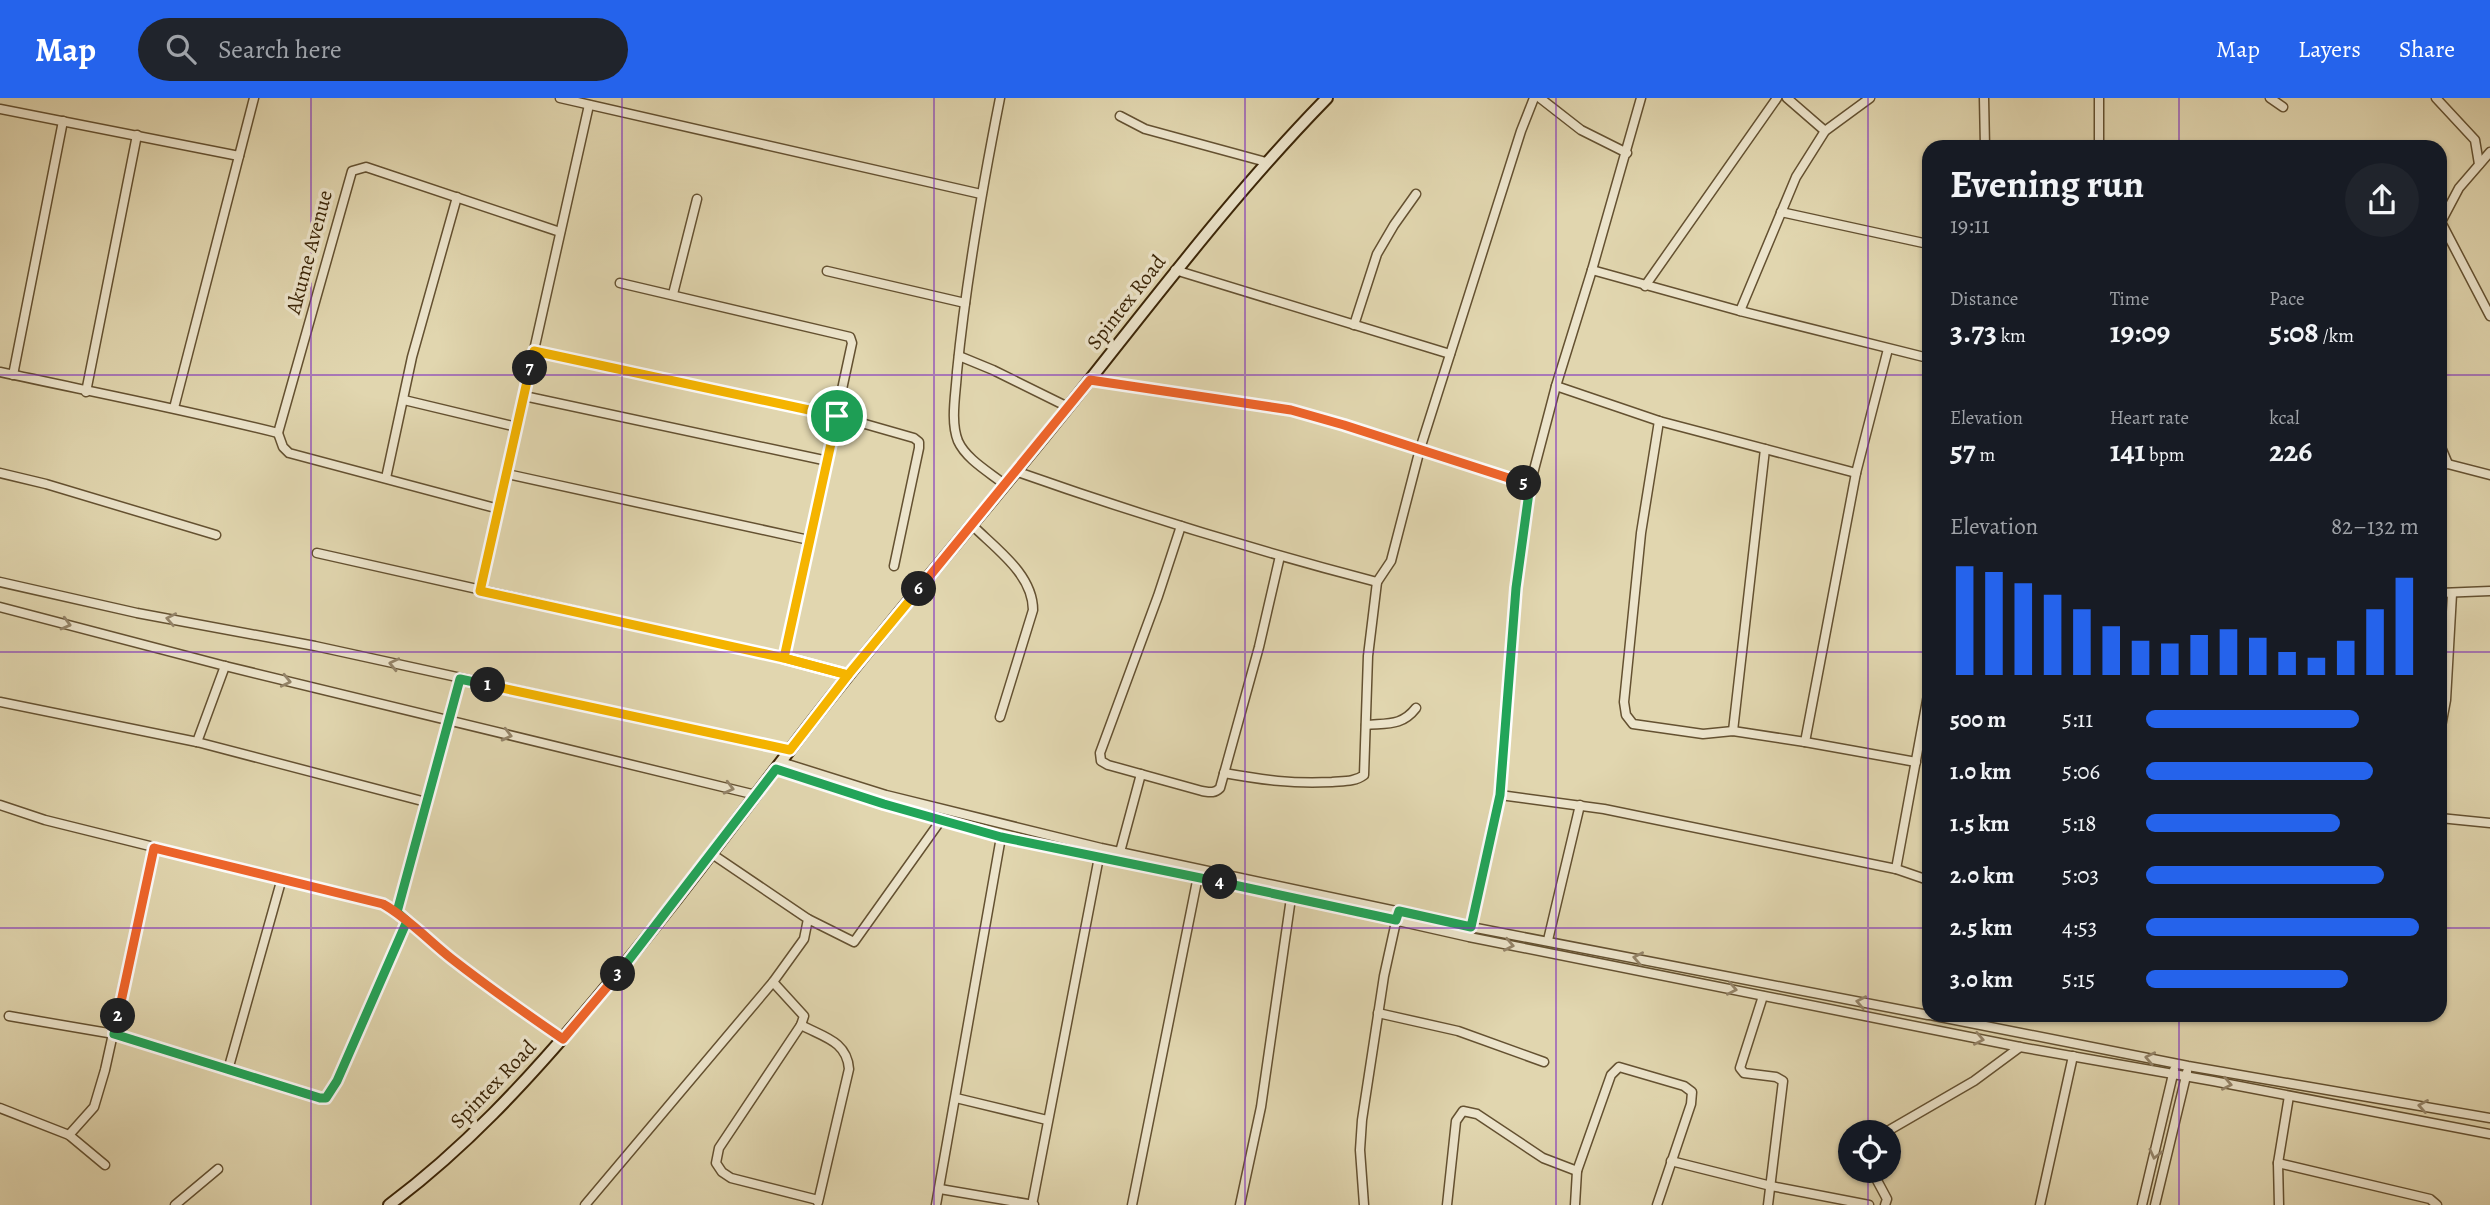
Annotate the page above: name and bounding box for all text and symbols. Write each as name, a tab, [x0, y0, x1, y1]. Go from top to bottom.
search box	[138, 18, 628, 81]
text: Map	[35, 27, 96, 72]
icon: search	[162, 30, 200, 68]
text: Search here	[218, 32, 342, 67]
text: Map	[2216, 33, 2260, 65]
text: Layers	[2298, 33, 2361, 65]
text: Share	[2399, 33, 2455, 65]
text: Evening run	[1950, 158, 2144, 210]
button: share	[2345, 163, 2419, 237]
street label: Akume Avenue	[279, 187, 339, 318]
text: 19:11	[1950, 210, 1990, 241]
street label: Spintex Road	[1080, 248, 1172, 355]
text: Distance	[1950, 286, 2018, 312]
text: Time	[2110, 286, 2149, 312]
text: Pace	[2269, 286, 2305, 312]
text: 3.73	[1950, 312, 1997, 352]
text: 19:09	[2110, 312, 2170, 352]
text: 5:08	[2269, 312, 2319, 352]
text: km	[1997, 323, 2026, 349]
text: /km	[2319, 323, 2354, 349]
pin: 7	[512, 350, 548, 386]
text: 7	[525, 354, 534, 380]
pin	[807, 386, 867, 446]
icon: arrive	[818, 397, 856, 435]
text: Elevation	[1950, 405, 2023, 431]
text: Heart rate	[2110, 405, 2189, 431]
text: kcal	[2269, 405, 2300, 431]
text: 57	[1950, 431, 1976, 471]
text: 141	[2110, 431, 2145, 471]
text: 226	[2269, 431, 2312, 471]
text: m	[1976, 442, 1995, 468]
text: bpm	[2145, 442, 2185, 468]
pin: 5	[1506, 466, 1542, 500]
text: 5	[1519, 469, 1528, 495]
text: Elevation	[1950, 511, 2038, 542]
text: 82–132 m	[2331, 511, 2419, 542]
pin: 6	[902, 572, 936, 606]
text: 6	[914, 575, 923, 601]
one-way arrow	[165, 612, 177, 627]
one-way arrow	[60, 616, 72, 631]
one-way arrow	[388, 658, 400, 672]
pin: 1	[470, 668, 505, 702]
text: 1	[484, 671, 491, 697]
one-way arrow	[280, 673, 292, 687]
text: 500 m	[1950, 704, 2006, 735]
text: 5:11	[2062, 704, 2093, 735]
one-way arrow	[501, 727, 513, 741]
text: 1.0 km	[1950, 756, 2011, 787]
text: 5:06	[2062, 756, 2100, 787]
one-way arrow	[722, 780, 734, 794]
text: 1.5 km	[1950, 808, 2010, 839]
text: 5:18	[2062, 808, 2096, 839]
text: 2.0 km	[1950, 860, 2014, 891]
text: 5:03	[2062, 860, 2099, 891]
pin: 4	[1202, 864, 1238, 900]
text: 4	[1215, 868, 1224, 894]
text: 2.5 km	[1950, 912, 2012, 943]
text: 4:53	[2062, 912, 2097, 943]
one-way arrow	[1503, 936, 1515, 951]
one-way arrow	[1632, 951, 1644, 966]
pin: 3	[600, 956, 636, 992]
text: 3	[613, 960, 622, 986]
text: 3.0 km	[1950, 964, 2013, 995]
text: 5:15	[2062, 964, 2095, 995]
one-way arrow	[1726, 981, 1738, 996]
one-way arrow	[1855, 995, 1867, 1010]
pin: 2	[100, 998, 136, 1034]
text: 2	[113, 1002, 122, 1028]
one-way arrow	[1973, 1030, 1985, 1045]
street label: Spintex Road	[444, 1033, 543, 1135]
one-way arrow	[2144, 1052, 2156, 1067]
one-way arrow	[2221, 1075, 2233, 1090]
one-way arrow	[2417, 1099, 2429, 1114]
map controls	[1838, 1120, 1901, 1183]
button: locate	[1838, 1120, 1901, 1183]
one-way arrow	[2148, 1148, 2163, 1160]

